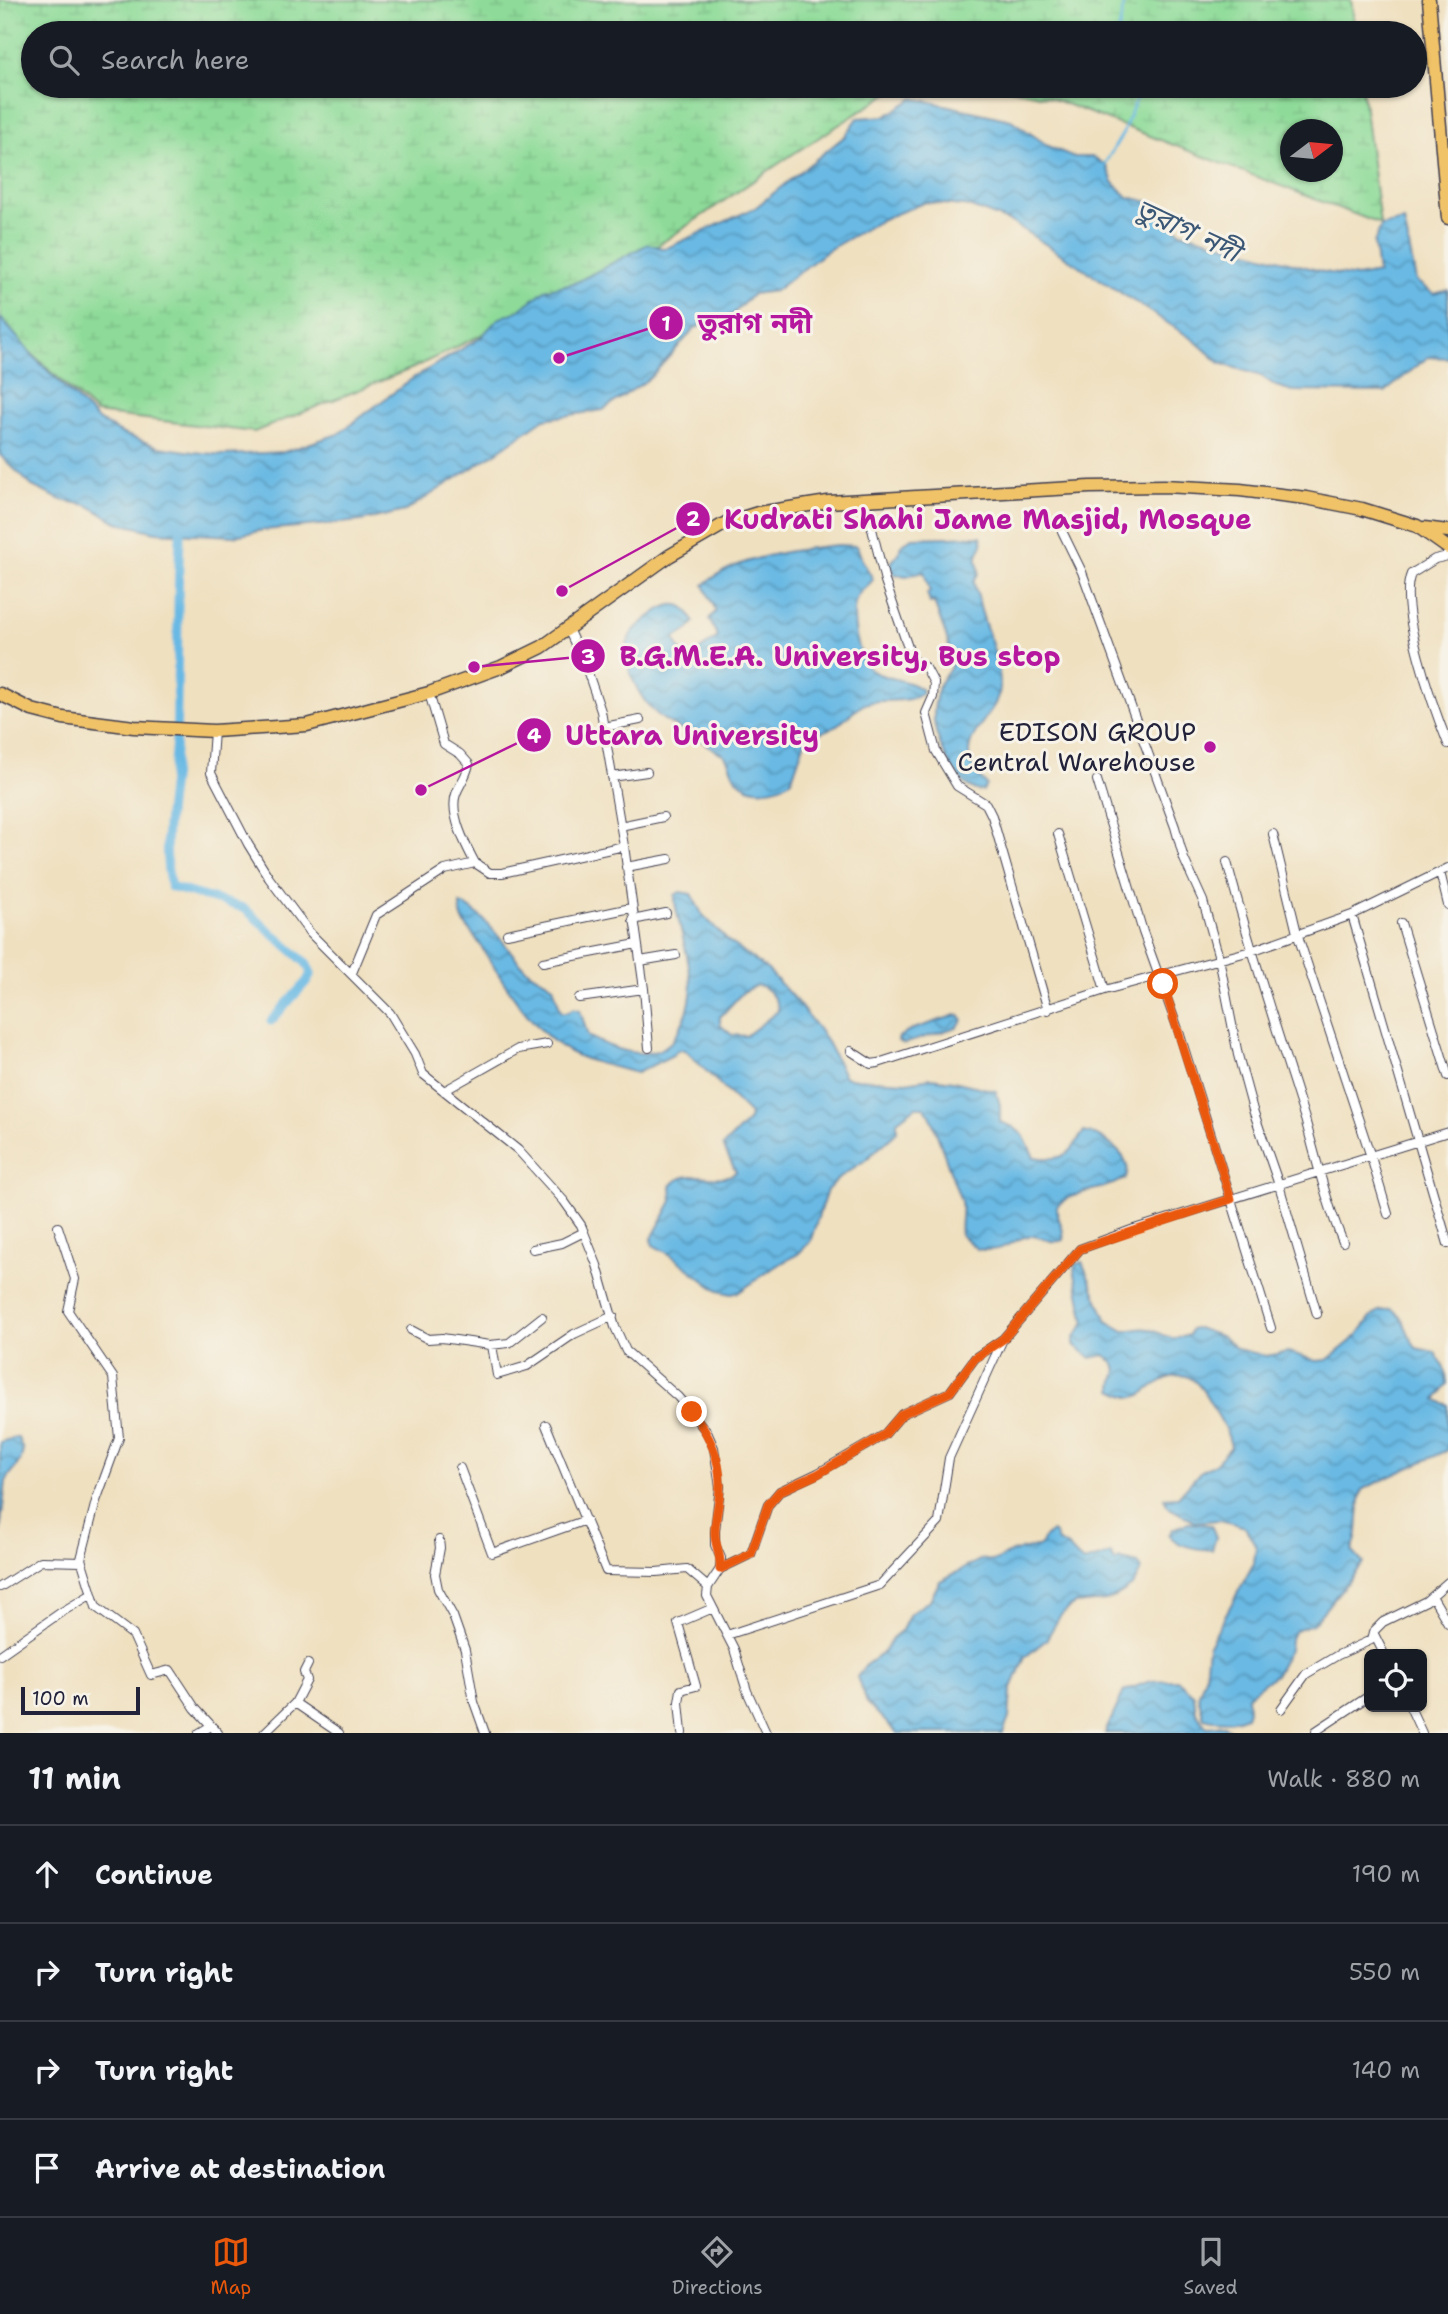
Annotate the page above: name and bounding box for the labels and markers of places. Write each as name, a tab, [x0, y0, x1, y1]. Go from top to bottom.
callout: তুরাগ নদী	[649, 299, 827, 348]
callout: Kudrati Shahi Jame Masjid, Mosque	[676, 495, 1266, 544]
callout: B.G.M.E.A. University, Bus stop	[571, 632, 1075, 681]
callout: Uttara University	[516, 711, 833, 760]
place label: EDISON GROUP Central Warehouse	[958, 714, 1196, 779]
marker: EDISON GROUP Central Warehouse	[1202, 739, 1218, 755]

